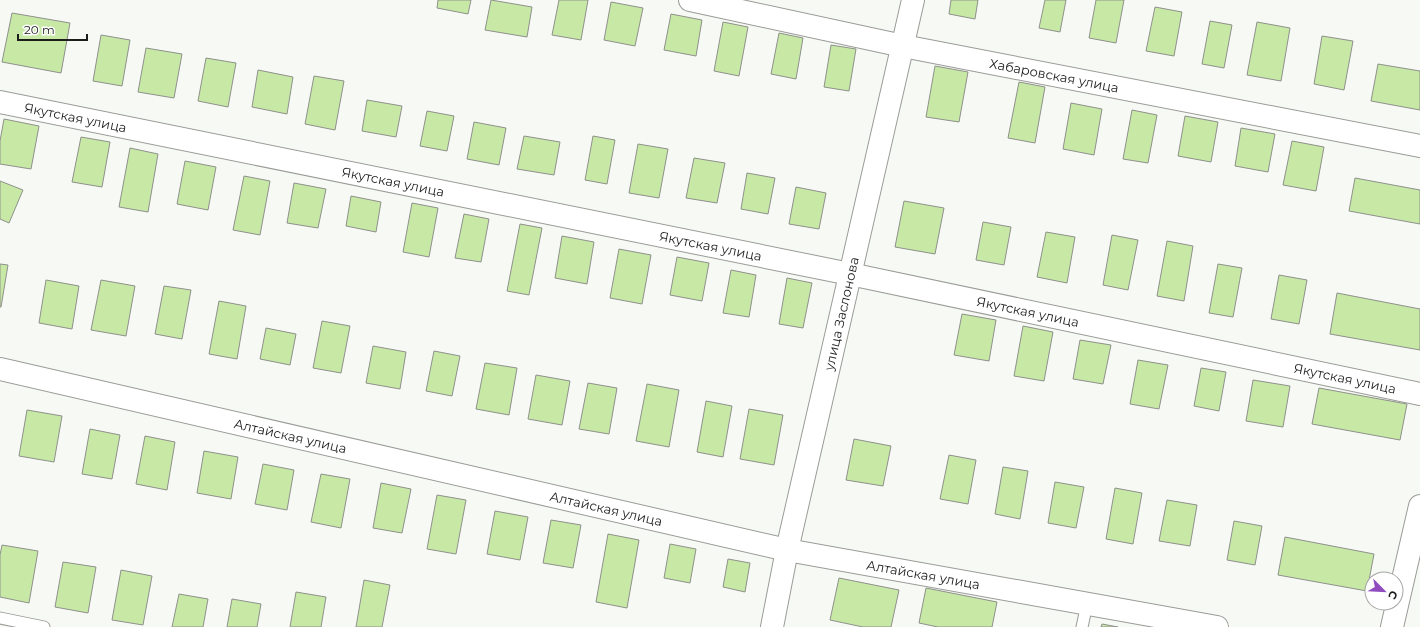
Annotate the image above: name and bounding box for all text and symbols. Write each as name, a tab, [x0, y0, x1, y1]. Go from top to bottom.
scale bar	[18, 16, 87, 42]
text: 20 m	[24, 22, 55, 37]
street label: Хабаровская улица	[988, 55, 1120, 96]
street label: Якутская улица	[23, 99, 128, 135]
street label: Якутская улица	[340, 163, 446, 200]
street label: Якутская улица	[658, 228, 763, 264]
street label: улица Заслонова	[820, 255, 862, 373]
street label: Якутская улица	[975, 293, 1081, 330]
street label: Якутская улица	[1292, 360, 1398, 397]
street label: Алтайская улица	[233, 415, 348, 456]
street label: Алтайская улица	[548, 488, 664, 529]
street label: Алтайская улица	[865, 556, 981, 592]
north arrow	[1364, 571, 1404, 611]
text: С	[1385, 589, 1401, 602]

